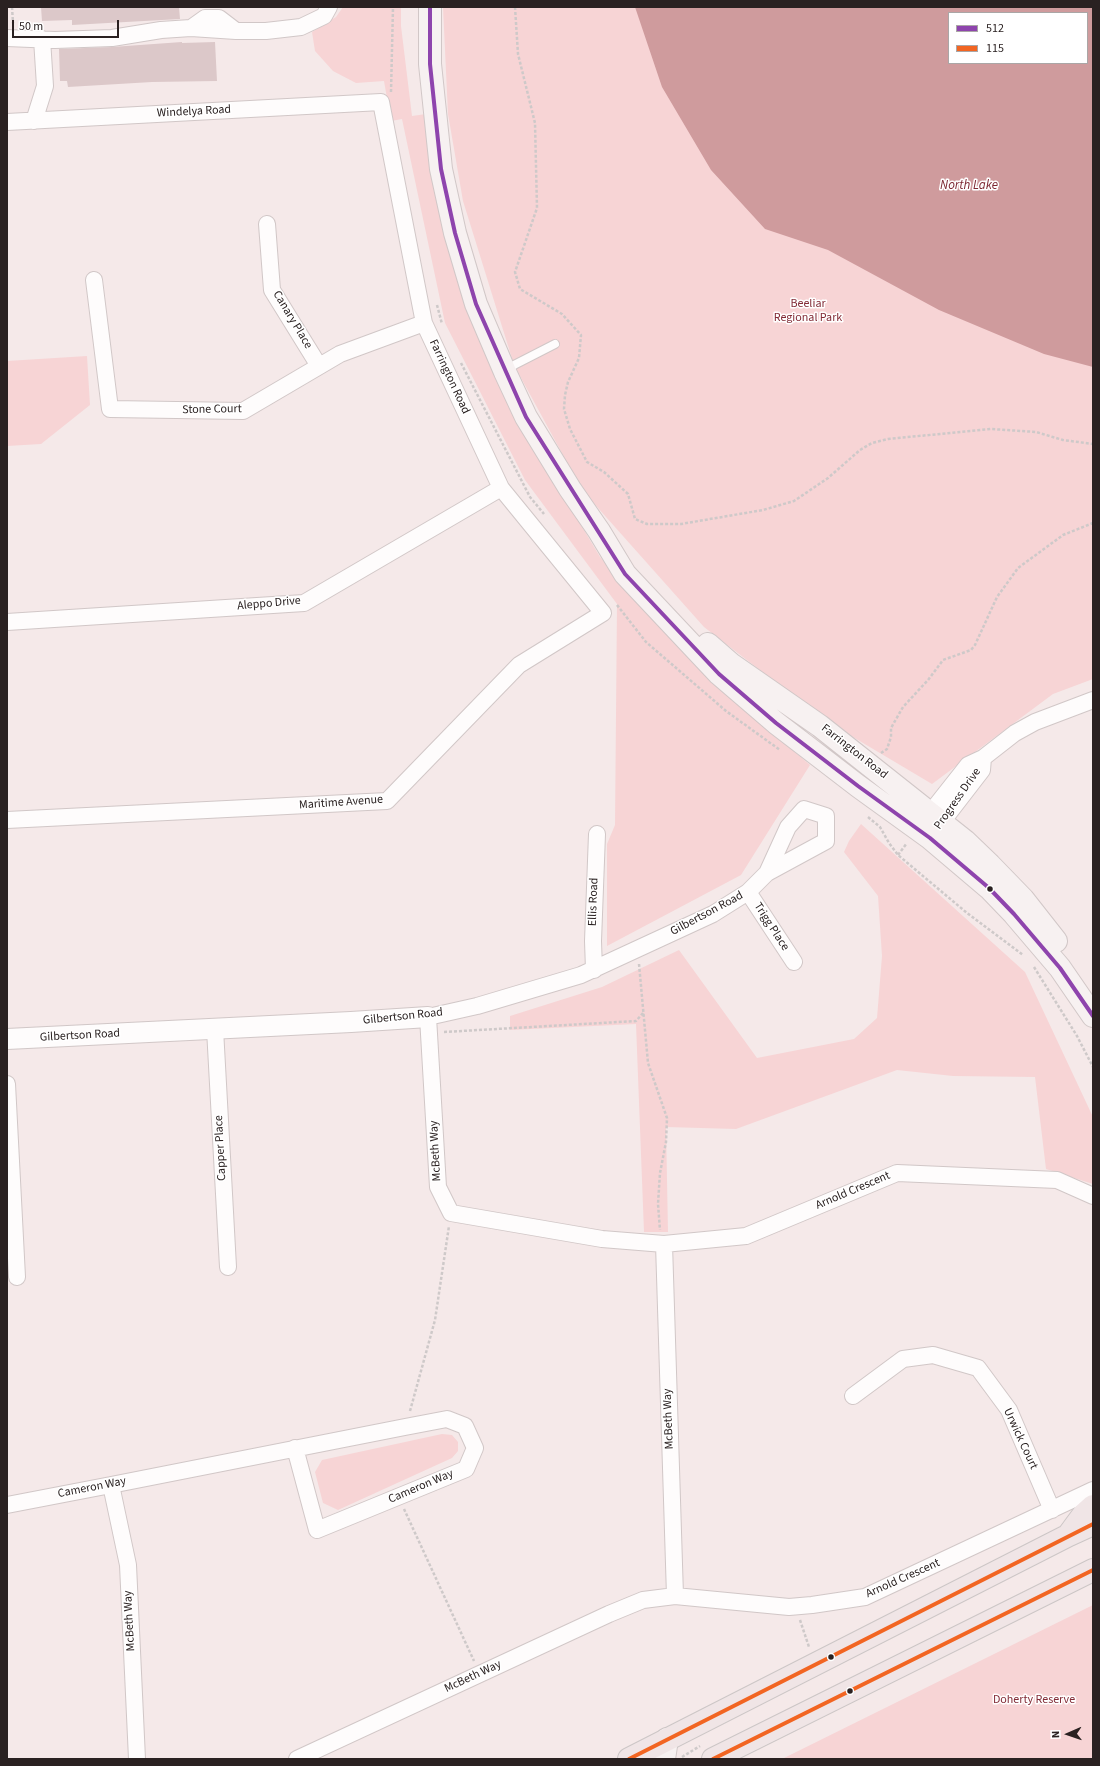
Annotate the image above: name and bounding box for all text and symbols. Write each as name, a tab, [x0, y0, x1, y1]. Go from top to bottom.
scale bar	[14, 12, 121, 38]
legend	[948, 12, 1088, 64]
text: 50 m	[19, 18, 43, 35]
text: 512	[986, 20, 1004, 37]
text: 115	[986, 40, 1004, 57]
street label: Windelya Road	[157, 103, 231, 121]
water label: North Lake	[940, 178, 998, 194]
street label: Canary Place	[269, 288, 315, 352]
park label: Beeliar Regional Park	[774, 297, 842, 325]
street label: Farrington Road	[425, 337, 473, 417]
street label: Stone Court	[182, 402, 242, 418]
street label: Aleppo Drive	[237, 594, 301, 614]
street label: Farrington Road	[818, 722, 890, 782]
street label: Progress Drive	[931, 765, 985, 833]
street label: Maritime Avenue	[299, 793, 383, 813]
street label: Ellis Road	[586, 877, 602, 927]
unlabelled marker	[985, 884, 995, 894]
street label: Gilbertson Road	[668, 889, 746, 939]
street label: Trigg Place	[750, 900, 792, 954]
street label: Gilbertson Road	[362, 1006, 444, 1028]
street label: Gilbertson Road	[40, 1027, 120, 1045]
street label: Capper Place	[212, 1115, 230, 1181]
street label: McBeth Way	[427, 1120, 445, 1182]
street label: Arnold Crescent	[814, 1169, 892, 1213]
street label: McBeth Way	[661, 1388, 677, 1450]
street label: Urwick Court	[1000, 1406, 1040, 1472]
street label: Cameron Way	[386, 1467, 456, 1507]
street label: Cameron Way	[57, 1474, 127, 1502]
street label: Arnold Crescent	[864, 1556, 942, 1602]
street label: McBeth Way	[121, 1590, 139, 1652]
unlabelled marker	[826, 1652, 836, 1662]
street label: McBeth Way	[442, 1658, 504, 1696]
unlabelled marker	[845, 1686, 855, 1696]
park label: Doherty Reserve	[993, 1693, 1075, 1707]
north arrow	[1048, 1714, 1088, 1754]
text: N	[1048, 1731, 1063, 1738]

